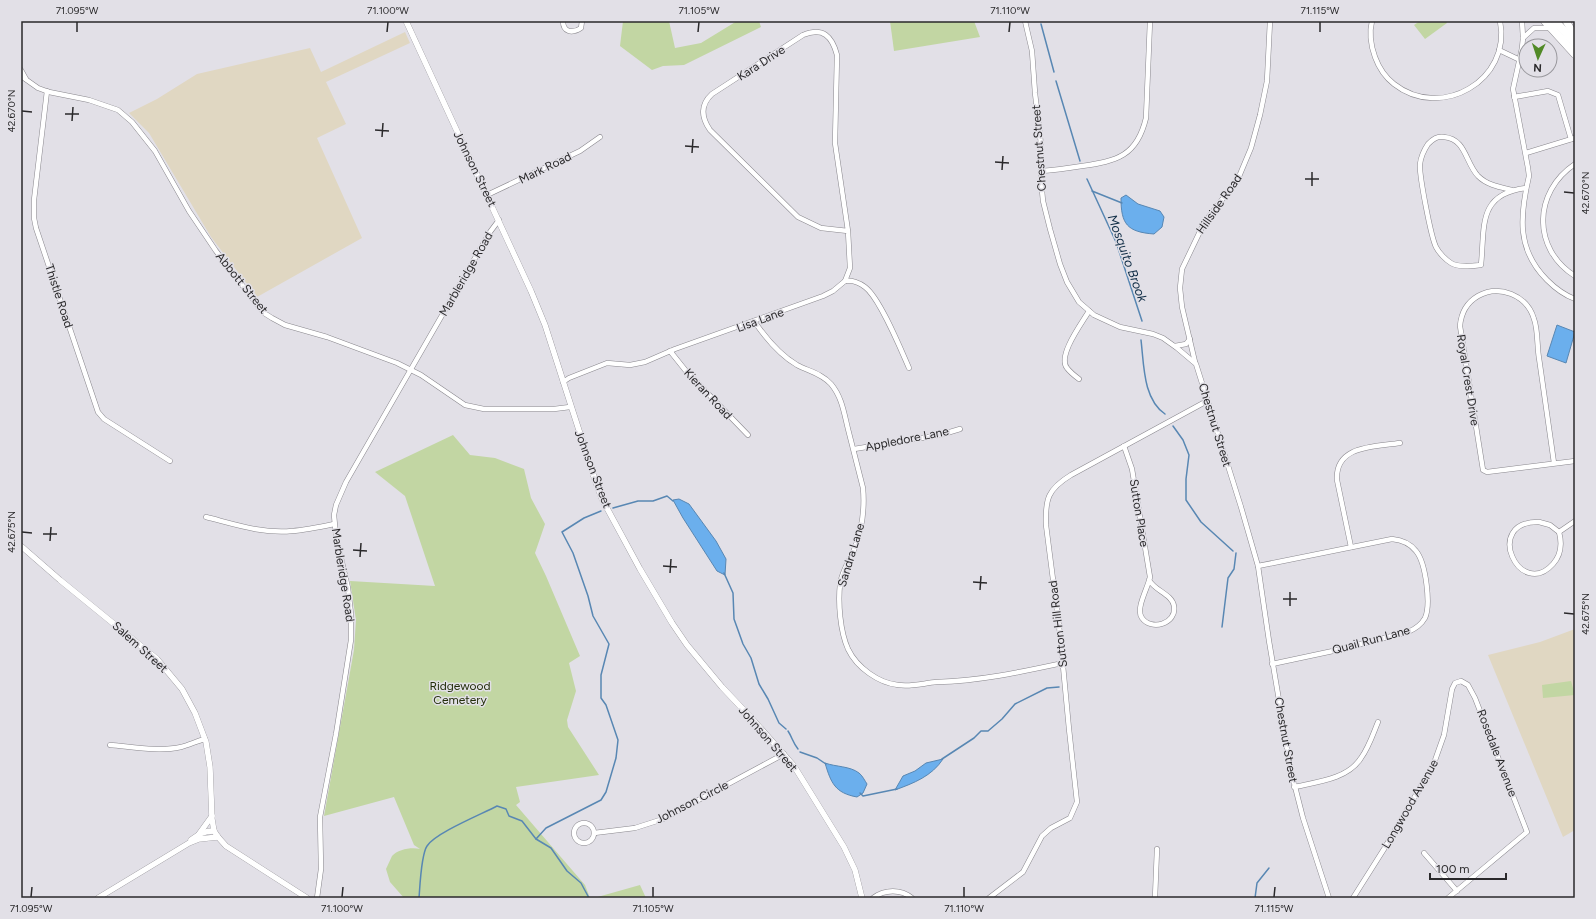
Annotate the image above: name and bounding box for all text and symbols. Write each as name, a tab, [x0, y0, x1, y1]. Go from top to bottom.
text: 71.095°W	[56, 4, 99, 17]
text: 71.100°W	[367, 4, 409, 17]
text: 71.105°W	[678, 4, 720, 17]
text: 71.110°W	[990, 4, 1030, 17]
text: 71.115°W	[1301, 4, 1340, 17]
north arrow	[1518, 38, 1558, 78]
street label: Kara Drive	[734, 42, 788, 84]
text: N	[1533, 61, 1542, 74]
text: 42.670°N	[5, 90, 18, 132]
street label: Chestnut Street	[1029, 104, 1049, 192]
street label: Johnson Street	[451, 129, 500, 209]
street label: Mark Road	[516, 149, 574, 187]
street label: Hillside Road	[1193, 171, 1245, 237]
text: 42.670°N	[1579, 172, 1592, 214]
water label: Mosquito Brook	[1105, 212, 1151, 305]
street label: Marbleridge Road	[436, 230, 496, 318]
street label: Abbott Street	[213, 250, 271, 317]
street label: Thistle Road	[42, 262, 76, 330]
street label: Lisa Lane	[734, 305, 786, 335]
street label: Royal Crest Drive	[1454, 333, 1482, 427]
street label: Kieran Road	[681, 366, 735, 422]
street label: Chestnut Street	[1196, 382, 1234, 469]
street label: Appledore Lane	[864, 424, 950, 454]
street label: Johnson Street	[572, 428, 614, 510]
street label: Sutton Place	[1127, 478, 1151, 548]
text: 42.675°N	[5, 511, 18, 553]
street label: Sandra Lane	[835, 521, 867, 589]
street label: Marbleridge Road	[329, 527, 357, 623]
street label: Sutton Hill Road	[1046, 580, 1070, 668]
text: 42.675°N	[1579, 593, 1592, 635]
street label: Salem Street	[110, 619, 171, 676]
street label: Quail Run Lane	[1331, 623, 1412, 657]
park label: Ridgewood Cemetery	[430, 679, 491, 707]
street label: Chestnut Street	[1272, 696, 1300, 784]
street label: Johnson Street	[736, 703, 801, 775]
street label: Rosedale Avenue	[1474, 707, 1520, 799]
street label: Longwood Avenue	[1379, 757, 1441, 851]
street label: Johnson Circle	[653, 777, 731, 826]
scale bar	[1430, 855, 1506, 881]
text: 100 m	[1436, 862, 1470, 876]
text: 71.095°W	[10, 902, 53, 915]
text: 71.100°W	[321, 902, 363, 915]
text: 71.105°W	[632, 902, 674, 915]
text: 71.110°W	[944, 902, 984, 915]
text: 71.115°W	[1255, 902, 1294, 915]

